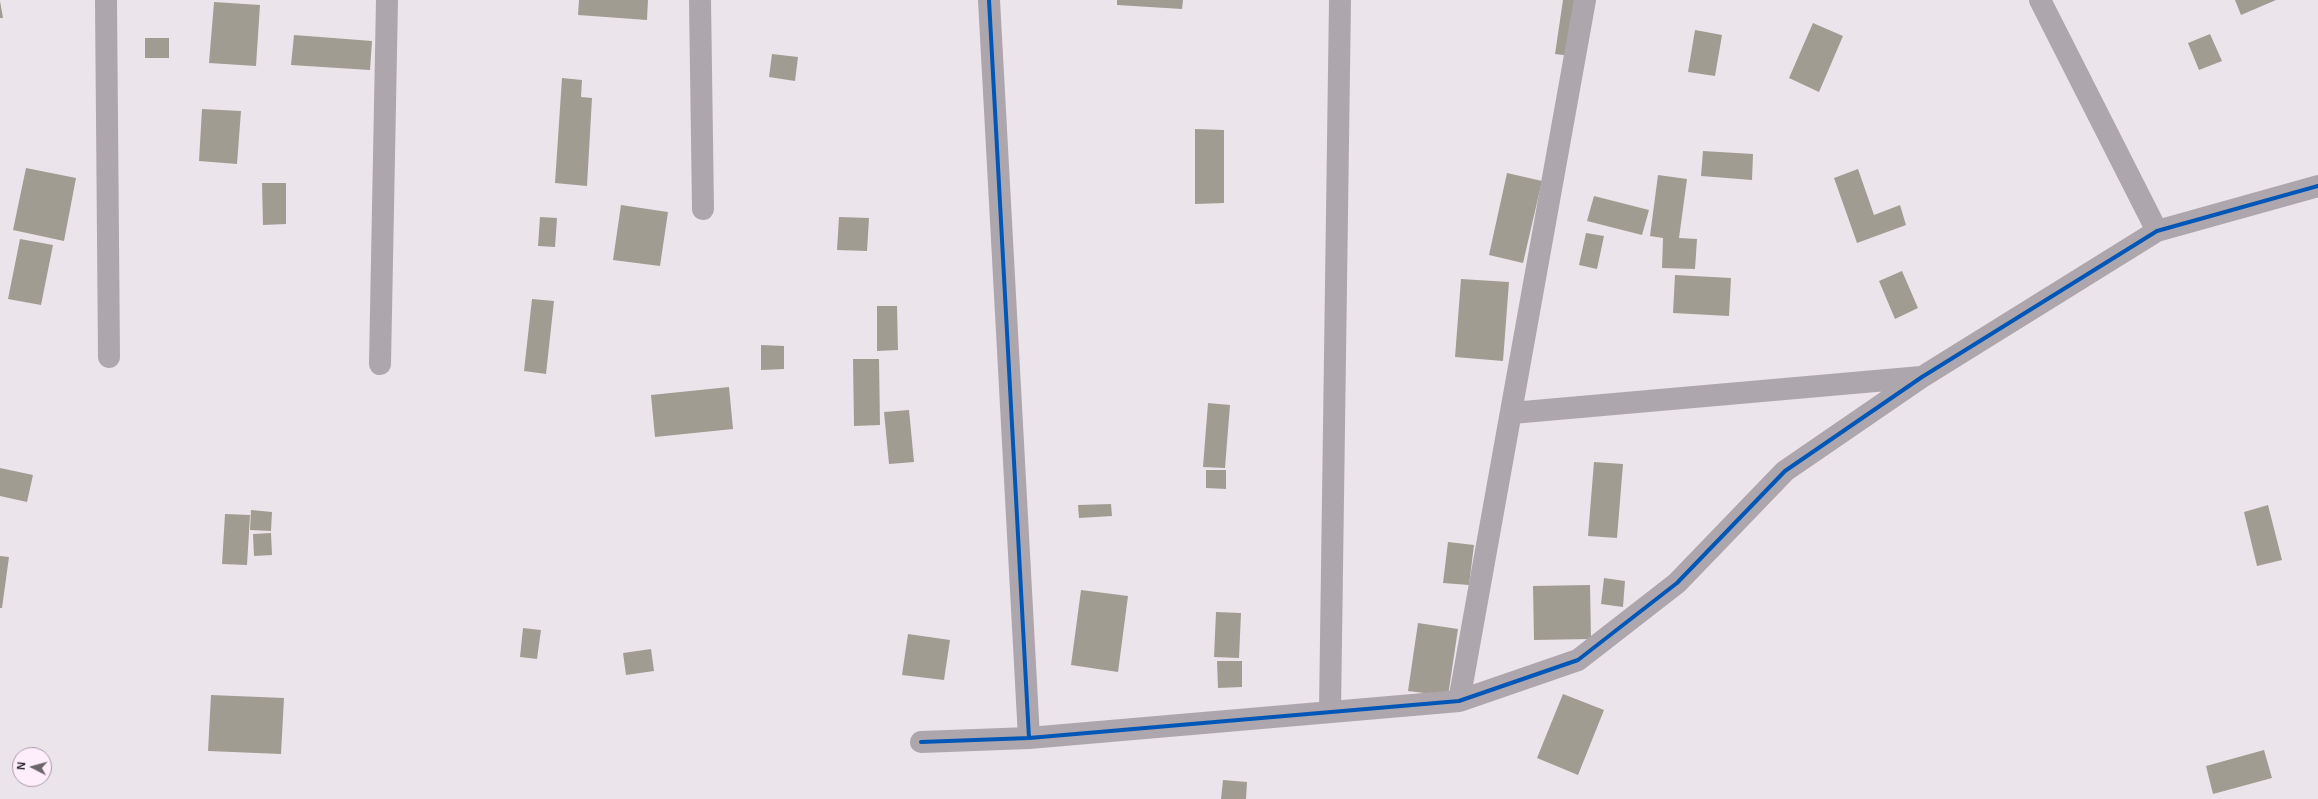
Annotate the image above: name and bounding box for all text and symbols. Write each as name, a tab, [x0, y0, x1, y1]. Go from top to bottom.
north arrow	[12, 747, 52, 787]
text: N	[15, 761, 27, 770]

